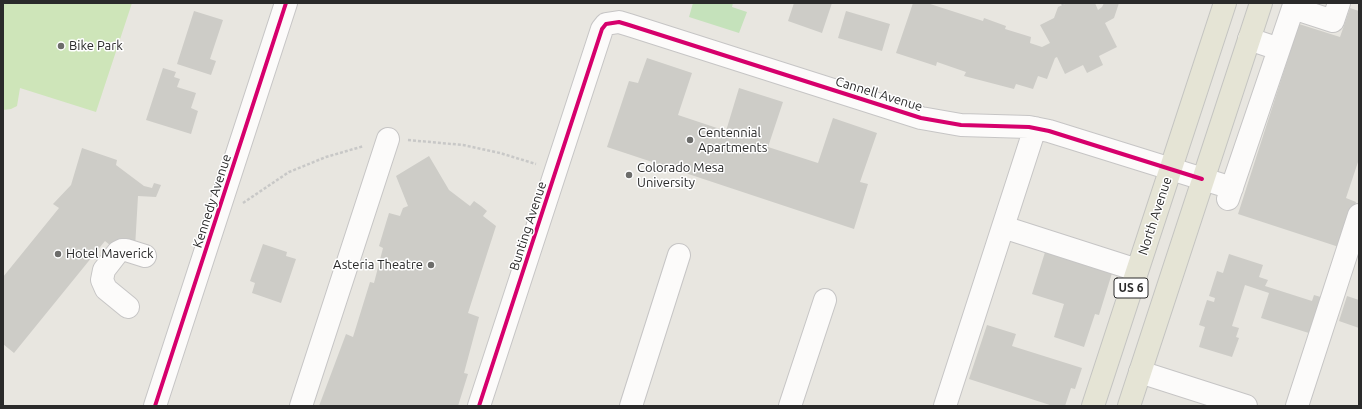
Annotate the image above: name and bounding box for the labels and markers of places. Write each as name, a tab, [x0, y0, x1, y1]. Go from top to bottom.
place label: Bike Park	[69, 38, 123, 54]
marker: Bike Park	[56, 41, 66, 51]
place label: Centennial Apartments	[698, 125, 767, 156]
marker: Centennial Apartments	[685, 135, 695, 145]
place label: Colorado Mesa University	[637, 160, 724, 191]
marker: Colorado Mesa University	[624, 170, 634, 180]
place label: Hotel Maverick	[66, 246, 153, 262]
marker: Hotel Maverick	[53, 249, 63, 259]
place label: Asteria Theatre	[333, 257, 423, 273]
marker: Asteria Theatre	[426, 260, 436, 270]

